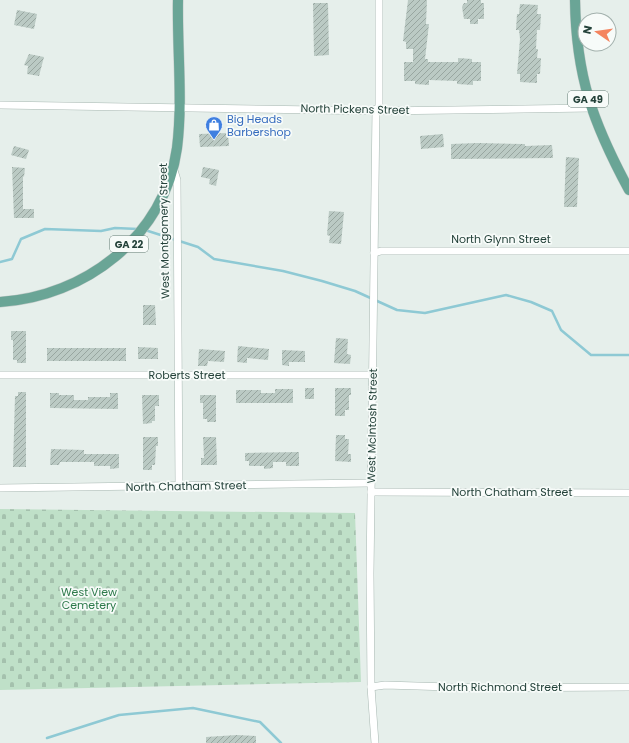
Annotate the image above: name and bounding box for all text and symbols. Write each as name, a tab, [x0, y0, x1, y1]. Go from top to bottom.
north arrow	[577, 12, 617, 52]
text: N	[579, 24, 596, 36]
road number: GA 49	[568, 91, 608, 107]
street label: North Pickens Street	[300, 100, 410, 118]
place label: Big Heads Barbershop	[227, 111, 291, 140]
shop icon: Big Heads Barbershop	[204, 115, 224, 140]
street label: West Montgomery Street	[155, 163, 173, 299]
street label: North Glynn Street	[451, 231, 551, 247]
road number: GA 22	[110, 236, 148, 252]
street label: Roberts Street	[149, 367, 225, 383]
street label: West McIntosh Street	[363, 368, 381, 484]
street label: North Chatham Street	[125, 477, 247, 495]
street label: North Chatham Street	[452, 484, 572, 500]
park label: West View Cemetery	[61, 584, 117, 613]
street label: North Richmond Street	[438, 679, 562, 695]

